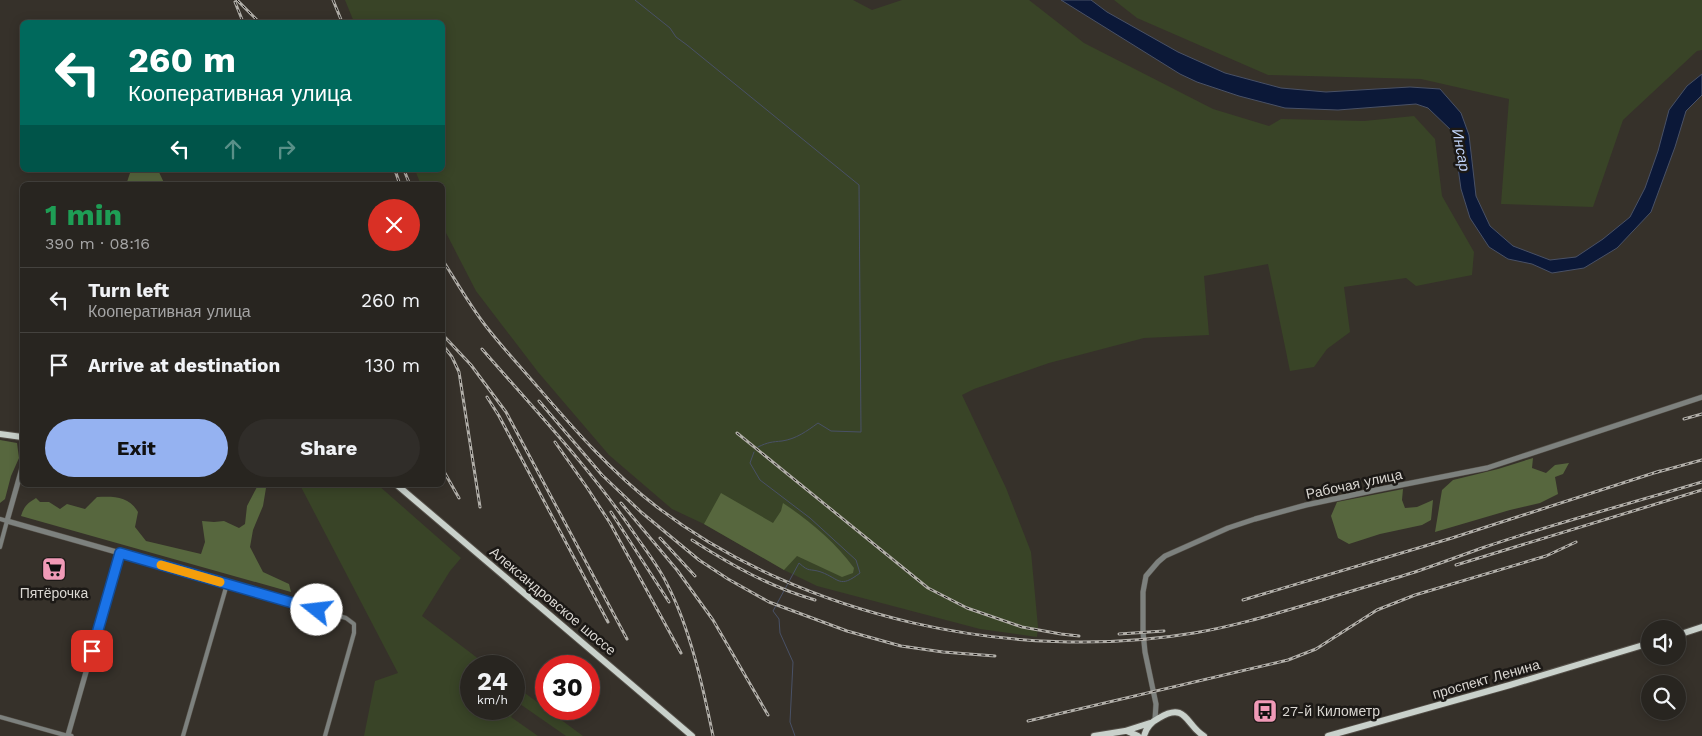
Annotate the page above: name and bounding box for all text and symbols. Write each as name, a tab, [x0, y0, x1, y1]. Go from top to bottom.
text: 260 m	[128, 39, 236, 81]
icon: left	[45, 40, 110, 105]
text: Кооперативная улица	[128, 81, 352, 106]
water label: Инсар	[1448, 127, 1474, 173]
icon: left	[166, 135, 194, 163]
icon: ahead	[219, 135, 247, 163]
icon: right	[272, 135, 300, 163]
text: 1 min	[45, 197, 122, 232]
button: close	[368, 199, 420, 251]
text: 390 m · 08:16	[45, 234, 150, 253]
text: Turn left	[88, 279, 169, 302]
icon: left	[45, 286, 73, 314]
text: 260 m	[361, 289, 420, 312]
text: Кооперативная улица	[88, 302, 251, 321]
icon: arrive	[45, 351, 73, 379]
text: Arrive at destination	[88, 354, 280, 377]
text: 130 m	[365, 354, 420, 377]
button: Exit	[45, 419, 228, 477]
button: Share	[238, 419, 420, 477]
street label: Рабочая улица	[1304, 466, 1404, 502]
street label: Александровское шоссе	[487, 544, 619, 659]
supermarket icon: Пятёрочка	[41, 556, 67, 582]
position arrow	[290, 583, 342, 635]
place label: Пятёрочка	[20, 585, 89, 601]
map controls	[1641, 620, 1686, 720]
button: sound	[1641, 620, 1686, 665]
pin	[71, 630, 113, 672]
icon: arrive	[78, 637, 106, 665]
speed limit sign: 30	[535, 655, 600, 720]
street label: проспект Ленина	[1430, 656, 1542, 702]
text: 24	[477, 667, 508, 696]
button: search	[1641, 675, 1686, 720]
text: km/h	[477, 693, 508, 707]
bus stop icon: 27-й Километр	[1252, 698, 1278, 724]
place label: 27-й Километр	[1282, 703, 1380, 719]

